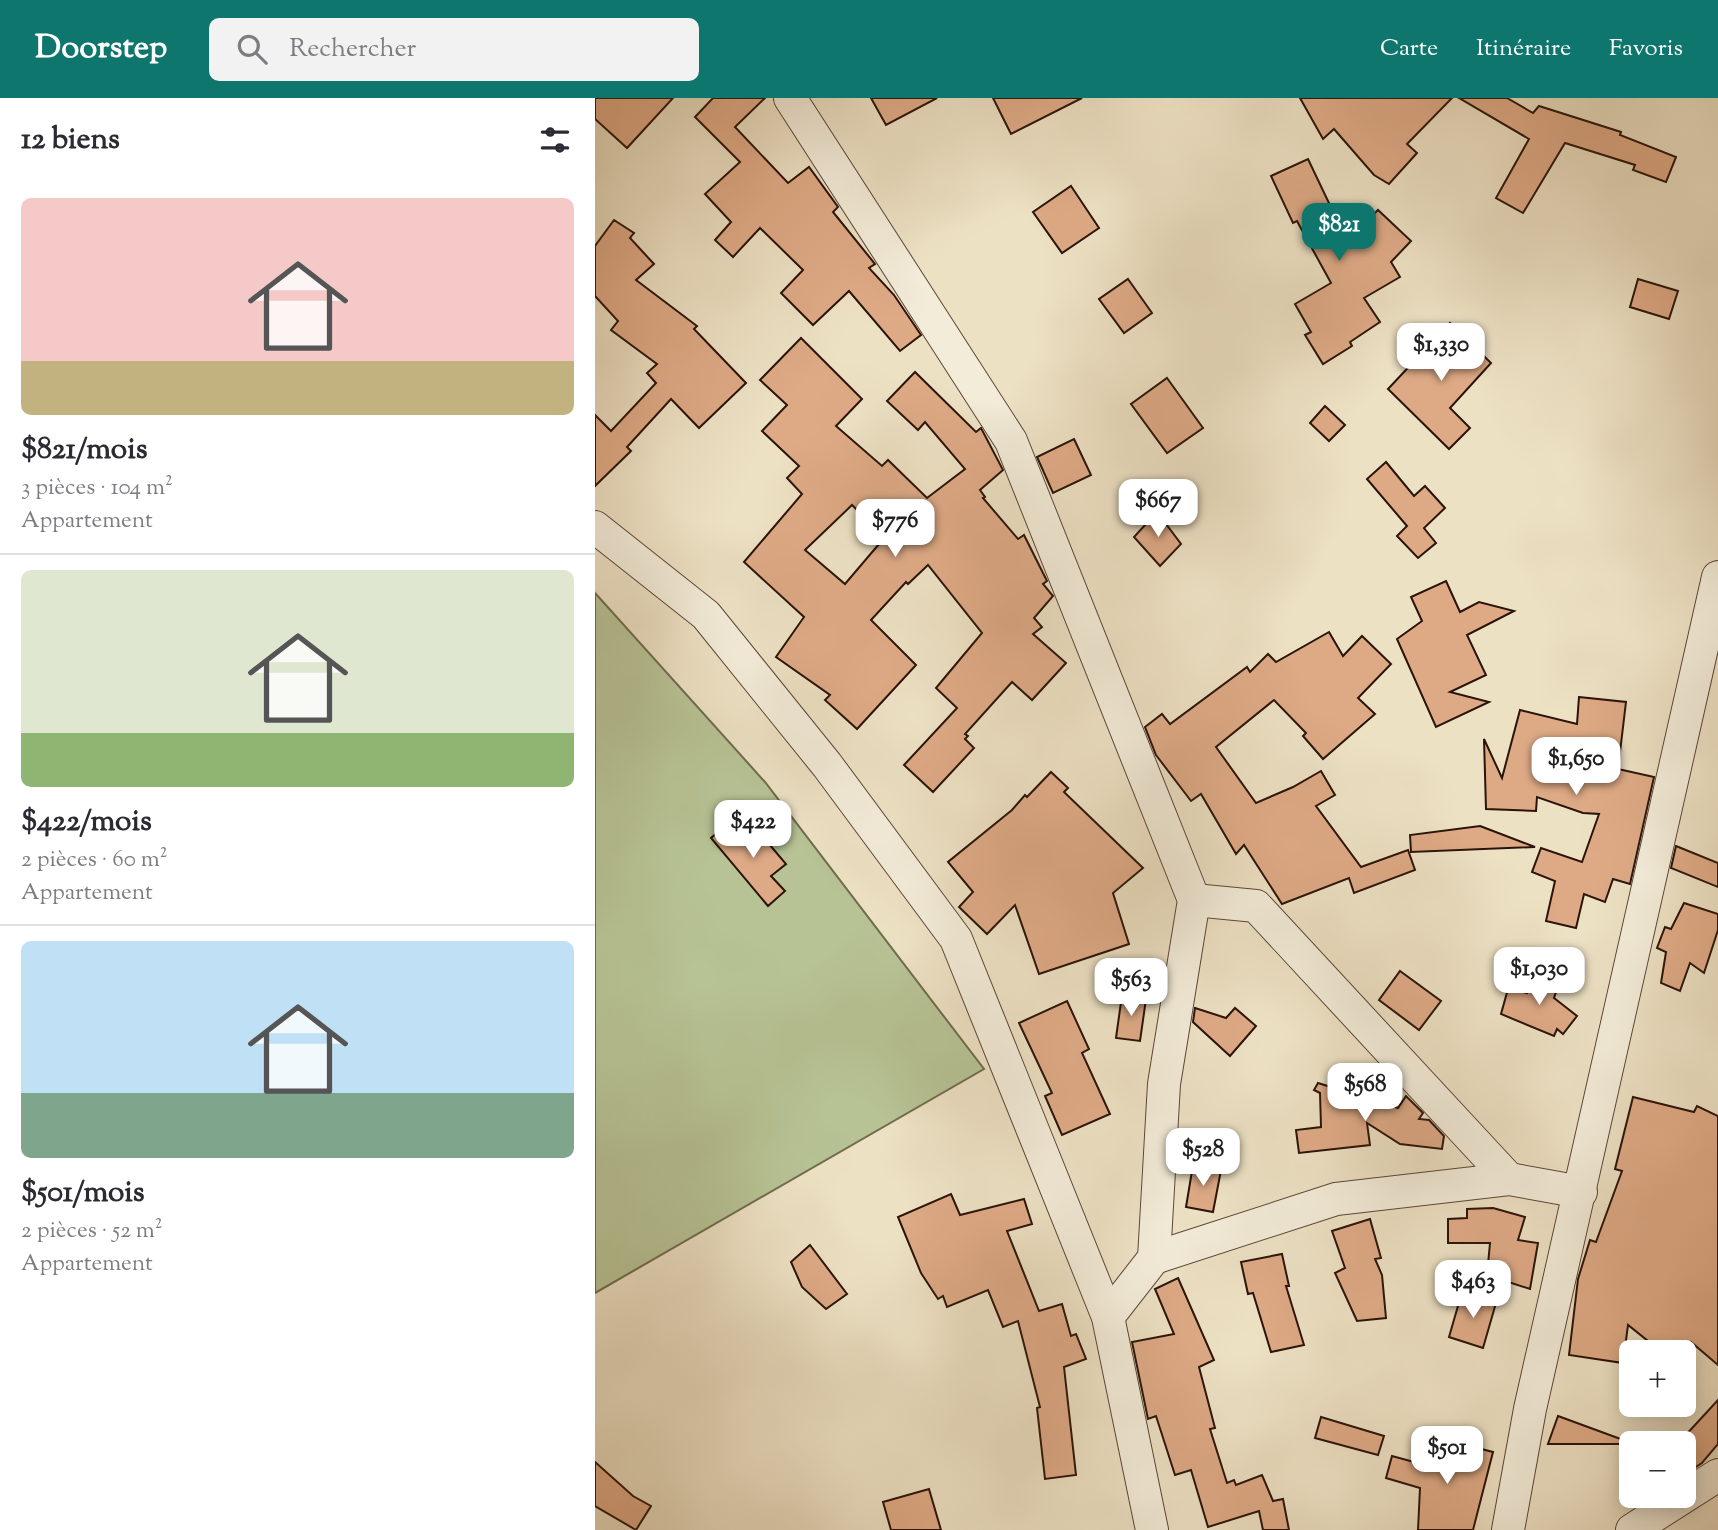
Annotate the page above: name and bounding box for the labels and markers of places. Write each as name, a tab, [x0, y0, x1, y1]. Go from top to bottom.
pin: $821	[1298, 204, 1380, 263]
pin: $1,330	[1384, 324, 1498, 383]
pin: $667	[1117, 480, 1199, 539]
pin: $776	[854, 500, 936, 559]
pin: $1,650	[1519, 738, 1633, 797]
pin: $422	[712, 800, 794, 860]
pin: $1,030	[1482, 948, 1596, 1007]
pin: $563	[1090, 958, 1172, 1018]
pin: $568	[1324, 1063, 1406, 1123]
pin: $528	[1162, 1128, 1244, 1188]
pin: $463	[1432, 1260, 1514, 1320]
pin: $501	[1406, 1426, 1488, 1486]

